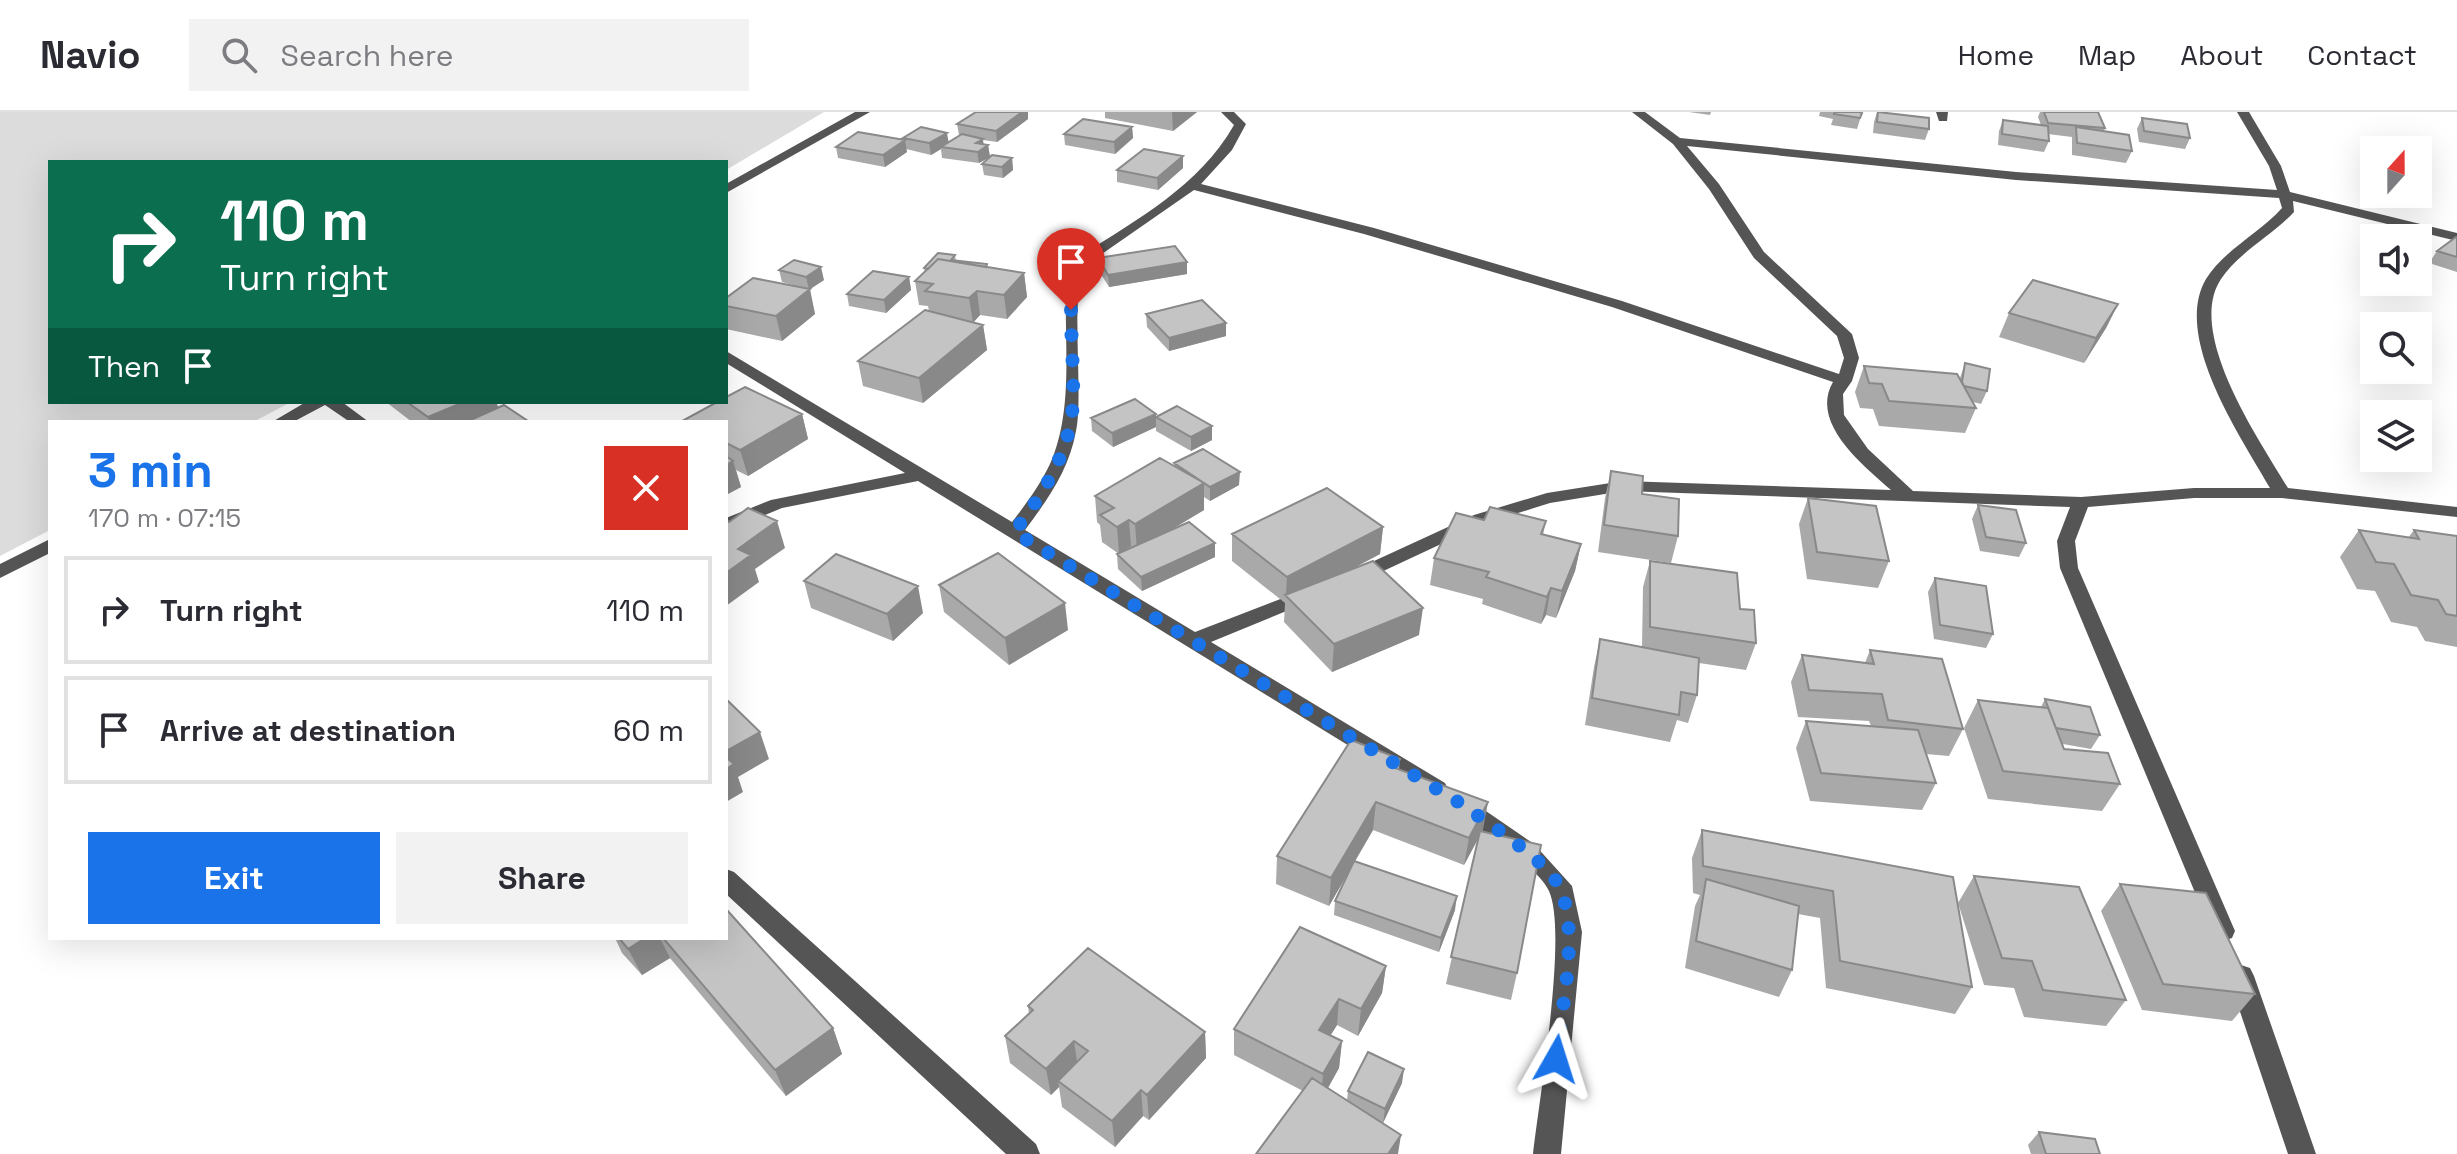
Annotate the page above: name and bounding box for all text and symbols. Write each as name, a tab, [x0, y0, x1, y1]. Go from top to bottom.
search box	[189, 19, 749, 91]
text: Navio	[40, 31, 141, 79]
icon: search	[217, 33, 261, 77]
text: Search here	[281, 36, 453, 75]
text: Home	[1958, 37, 2034, 73]
text: Map	[2078, 37, 2136, 73]
text: About	[2180, 37, 2263, 73]
text: Contact	[2307, 37, 2417, 73]
north arrow	[2360, 136, 2432, 208]
map controls	[2360, 136, 2432, 472]
text: 110 m	[220, 185, 369, 256]
icon: right	[88, 192, 192, 296]
button: sound	[2360, 224, 2432, 296]
pin	[1037, 228, 1105, 310]
icon: arrive	[1049, 240, 1093, 284]
text: Turn right	[220, 255, 389, 301]
button: search	[2360, 312, 2432, 384]
icon: arrive	[176, 344, 220, 388]
text: Then	[88, 347, 160, 386]
button: layers	[2360, 400, 2432, 472]
text: 3 min	[88, 440, 213, 501]
button: close	[604, 446, 688, 530]
text: 170 m · 07:15	[88, 501, 241, 535]
icon: right	[92, 588, 136, 632]
text: Turn right	[160, 591, 303, 630]
text: 110 m	[606, 591, 684, 630]
icon: arrive	[92, 708, 136, 752]
text: Arrive at destination	[160, 711, 456, 750]
text: 60 m	[613, 711, 684, 750]
button: Exit	[88, 832, 380, 924]
button: Share	[396, 832, 688, 924]
position arrow	[1514, 1017, 1598, 1101]

